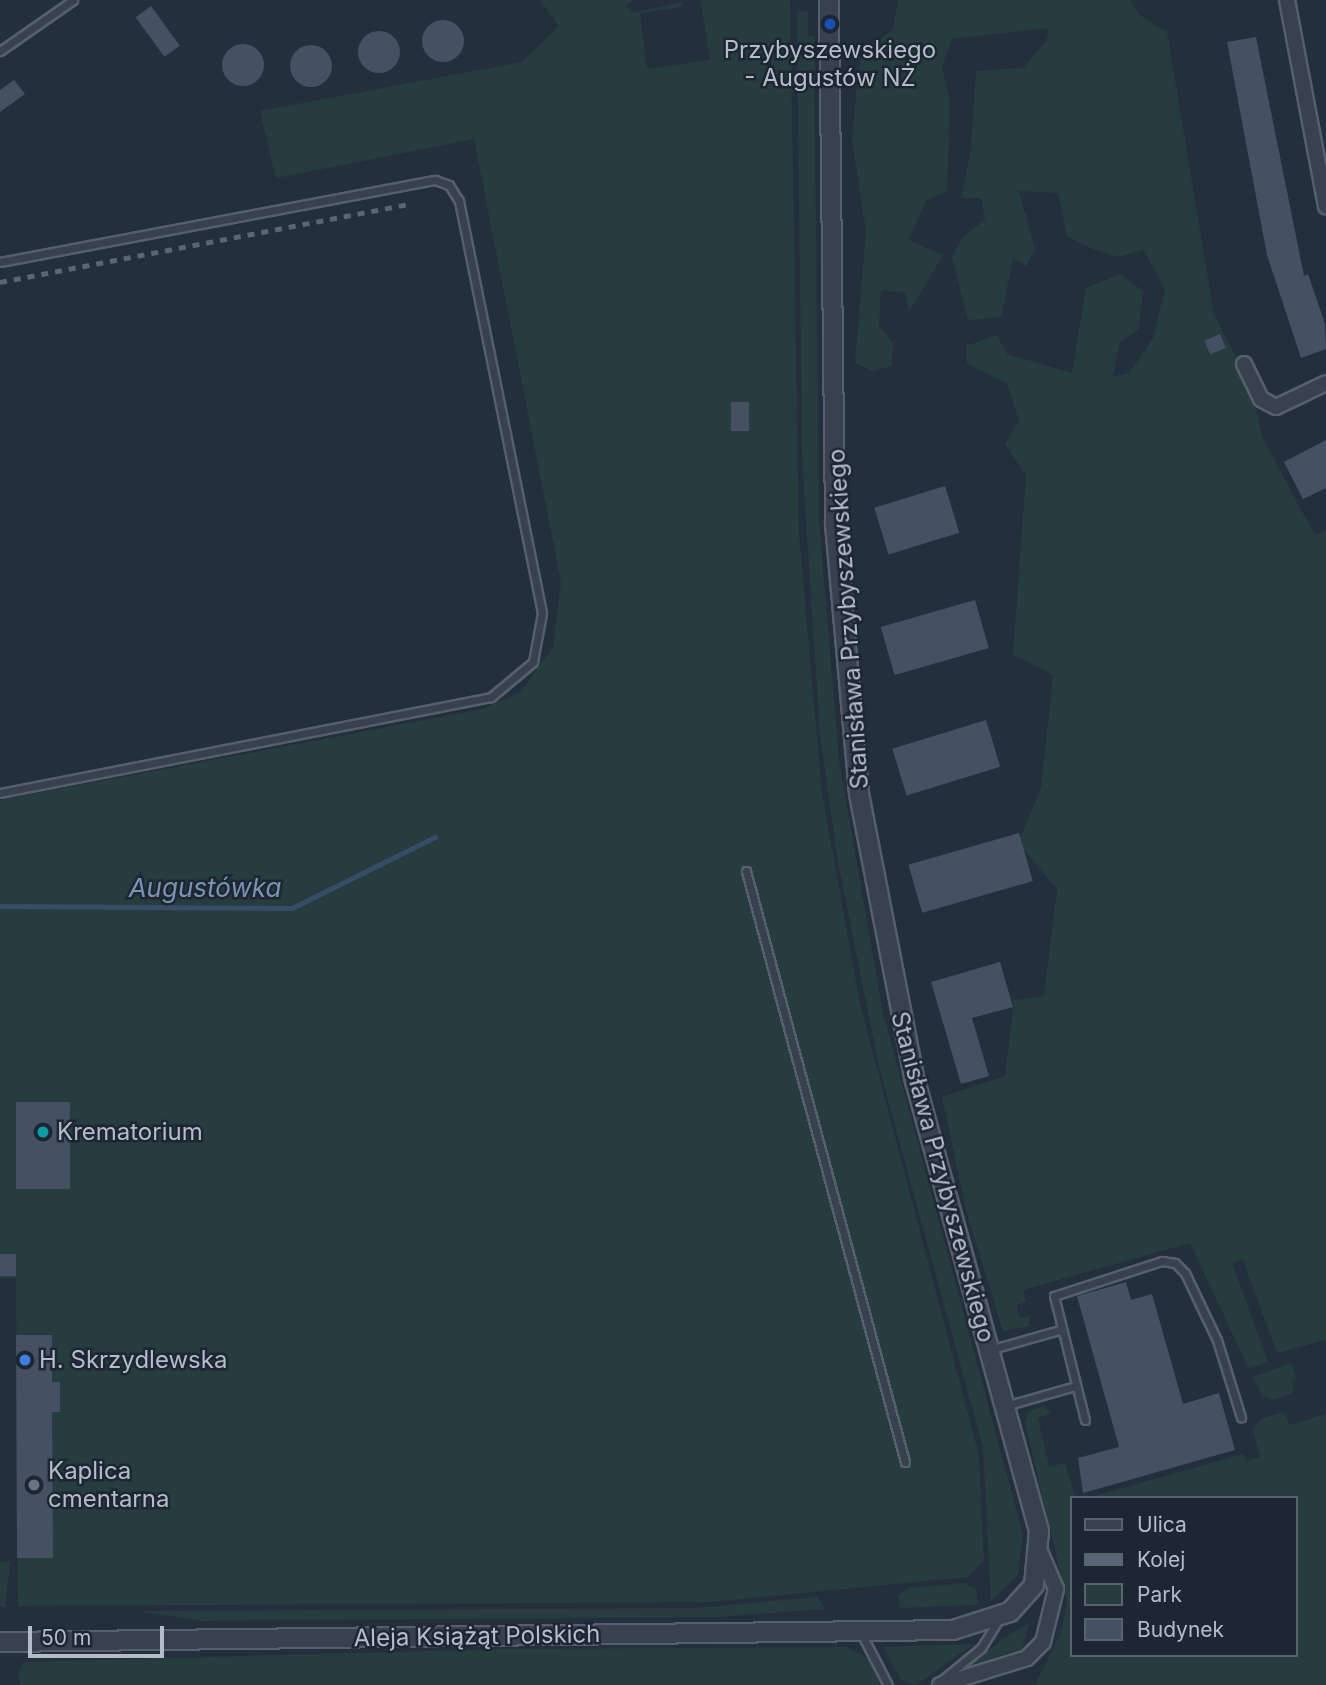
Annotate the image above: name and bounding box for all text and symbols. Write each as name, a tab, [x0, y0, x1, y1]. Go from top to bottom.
marker: Przybyszewskiego - Augustów NŻ	[822, 16, 838, 32]
place label: Przybyszewskiego - Augustów NŻ	[724, 36, 936, 92]
street label: Stanisława Przybyszewskiego	[822, 448, 874, 790]
water label: Augustówka	[129, 872, 281, 904]
street label: Stanisława Przybyszewskiego	[885, 1009, 1001, 1345]
place label: Krematorium	[57, 1118, 203, 1146]
marker: Krematorium	[35, 1124, 51, 1140]
place label: H. Skrzydlewska	[39, 1346, 227, 1374]
marker: H. Skrzydlewska	[17, 1352, 33, 1368]
place label: Kaplica cmentarna	[48, 1457, 169, 1513]
marker: Kaplica cmentarna	[26, 1477, 42, 1493]
legend	[1070, 1496, 1298, 1657]
text: Ulica	[1137, 1512, 1187, 1537]
text: Kolej	[1137, 1547, 1185, 1572]
text: Park	[1137, 1582, 1182, 1607]
scale bar	[32, 1612, 168, 1656]
text: Budynek	[1137, 1617, 1224, 1642]
street label: Aleja Książąt Polskich	[353, 1619, 601, 1653]
text: 50 m	[41, 1625, 91, 1650]

